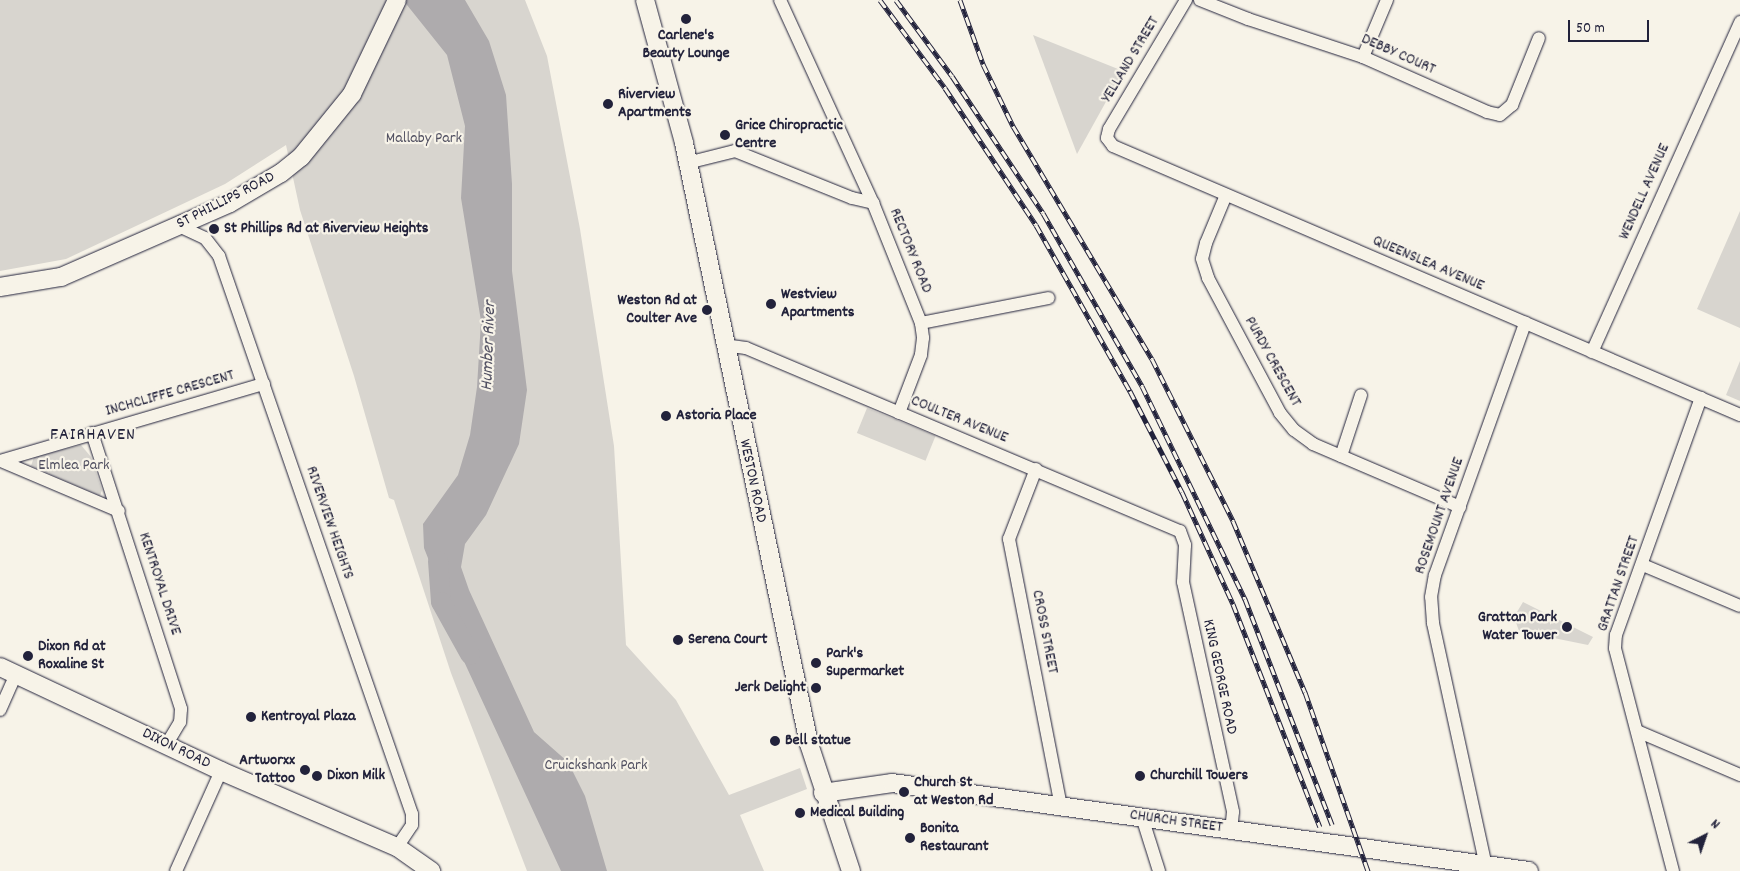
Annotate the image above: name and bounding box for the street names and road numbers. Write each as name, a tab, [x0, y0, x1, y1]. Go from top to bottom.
street label: YELLAND STREET	[1098, 14, 1164, 106]
street label: DEBBY COURT	[1358, 30, 1438, 80]
street label: WENDELL AVENUE	[1615, 141, 1675, 243]
street label: ST PHILLIPS ROAD	[174, 168, 278, 234]
street label: RECTORY ROAD	[884, 206, 936, 296]
street label: QUEENSLEA AVENUE	[1369, 232, 1487, 296]
street label: PURDY CRESCENT	[1239, 314, 1305, 410]
street label: INCHCLIFFE CRESCENT	[103, 366, 237, 422]
street label: COULTER AVENUE	[908, 392, 1010, 448]
street label: WESTON ROAD	[734, 438, 770, 524]
street label: ROSEMOUNT AVENUE	[1411, 455, 1469, 577]
street label: RIVERVIEW HEIGHTS	[301, 464, 357, 582]
street label: KENTROYAL DRIVE	[133, 530, 185, 638]
street label: GRATTAN STREET	[1594, 534, 1644, 634]
street label: CROSS STREET	[1026, 589, 1062, 675]
street label: KING GEORGE ROAD	[1197, 618, 1241, 736]
street label: DIXON ROAD	[139, 724, 213, 774]
street label: CHURCH STREET	[1128, 806, 1224, 838]

